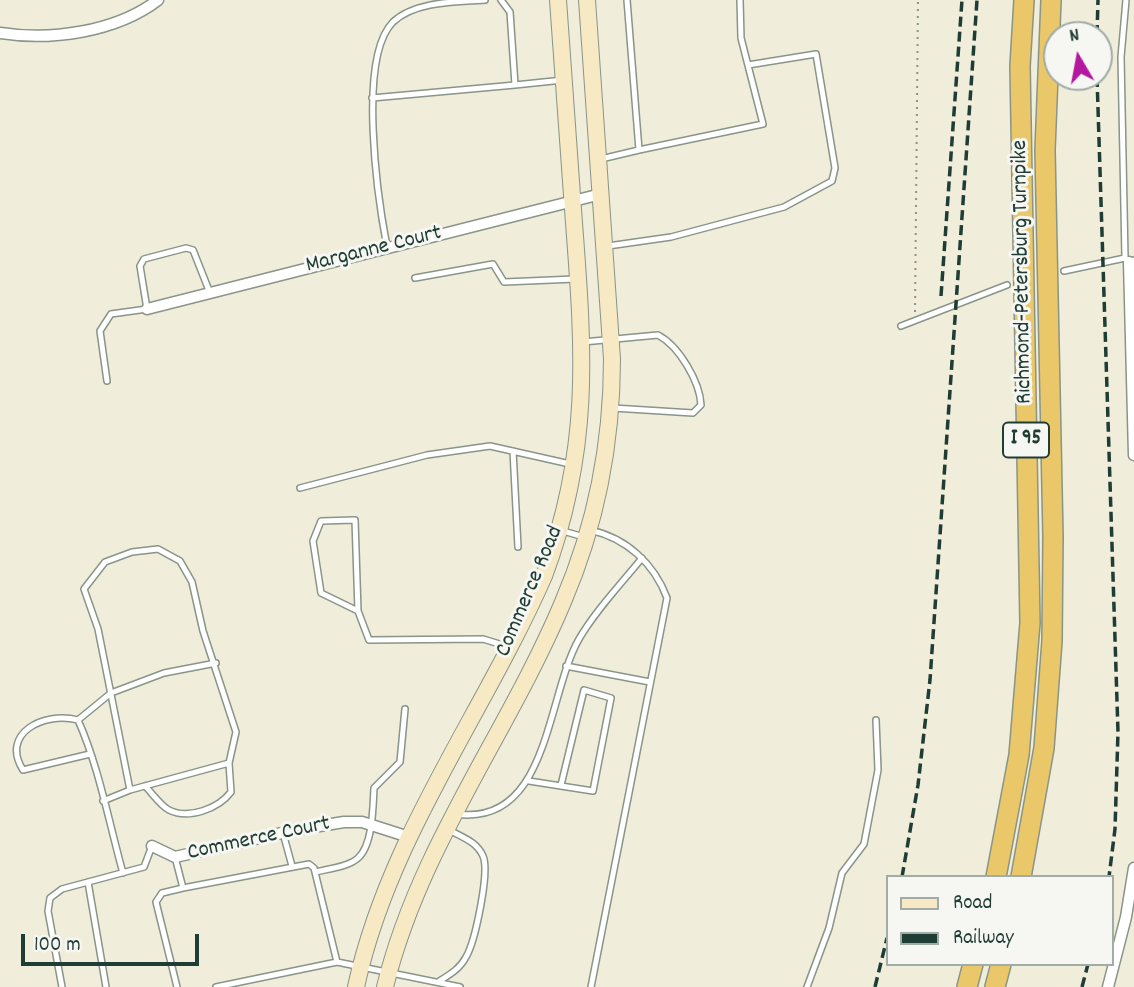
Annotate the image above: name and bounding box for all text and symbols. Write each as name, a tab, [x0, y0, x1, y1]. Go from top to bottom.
north arrow	[1043, 21, 1113, 91]
text: N	[1068, 23, 1082, 51]
street label: Richmond-Petersburg Turnpike	[1008, 140, 1040, 404]
street label: Marganne Court	[303, 221, 445, 281]
road number: I 95	[1003, 422, 1049, 458]
street label: Commerce Road	[491, 522, 571, 662]
street label: Commerce Court	[185, 811, 333, 869]
legend	[886, 875, 1113, 966]
text: Road	[953, 889, 992, 919]
scale bar	[24, 920, 203, 964]
text: Railway	[953, 924, 1014, 954]
text: 100 m	[34, 931, 81, 961]

